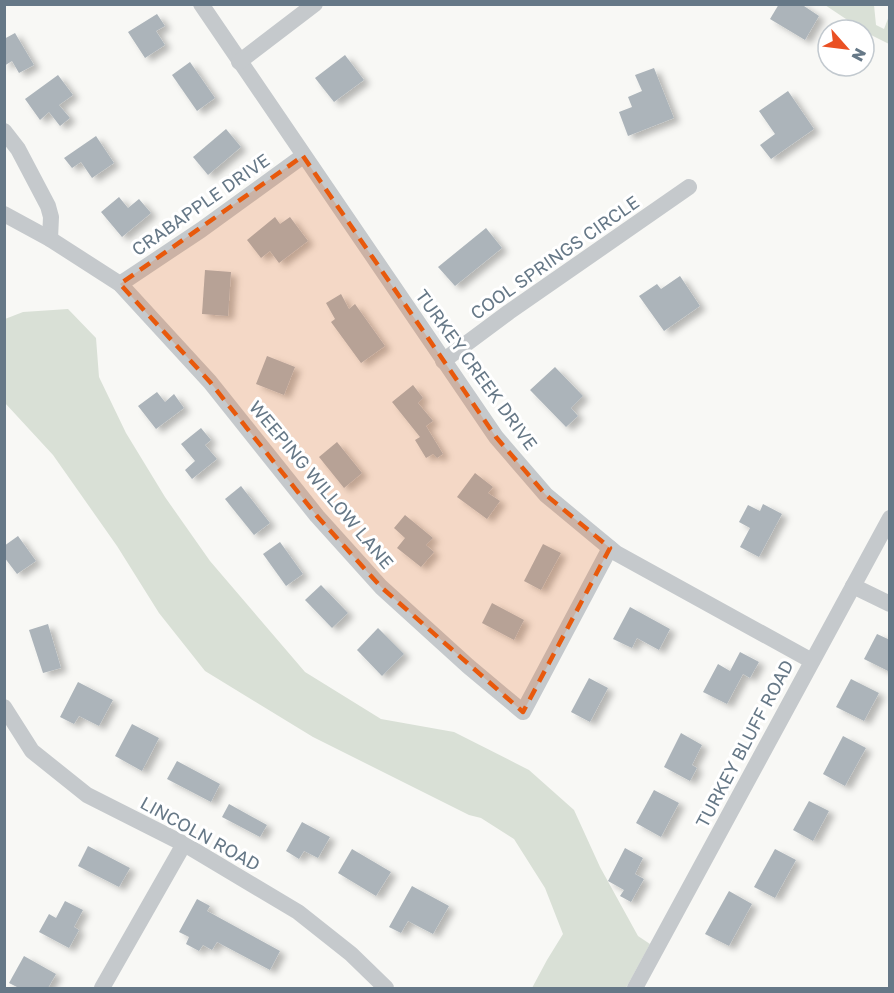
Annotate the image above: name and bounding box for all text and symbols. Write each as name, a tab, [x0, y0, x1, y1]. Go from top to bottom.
north arrow	[816, 18, 876, 78]
text: N	[848, 45, 871, 65]
street label: CRABAPPLE DRIVE	[127, 148, 274, 260]
street label: COOL SPRINGS CIRCLE	[466, 191, 643, 324]
street label: TURKEY CREEK DRIVE	[411, 285, 542, 454]
street label: WEEPING WILLOW LANE	[245, 396, 399, 573]
street label: TURKEY BLUFF ROAD	[691, 656, 798, 831]
street label: LINCOLN ROAD	[137, 791, 264, 875]

